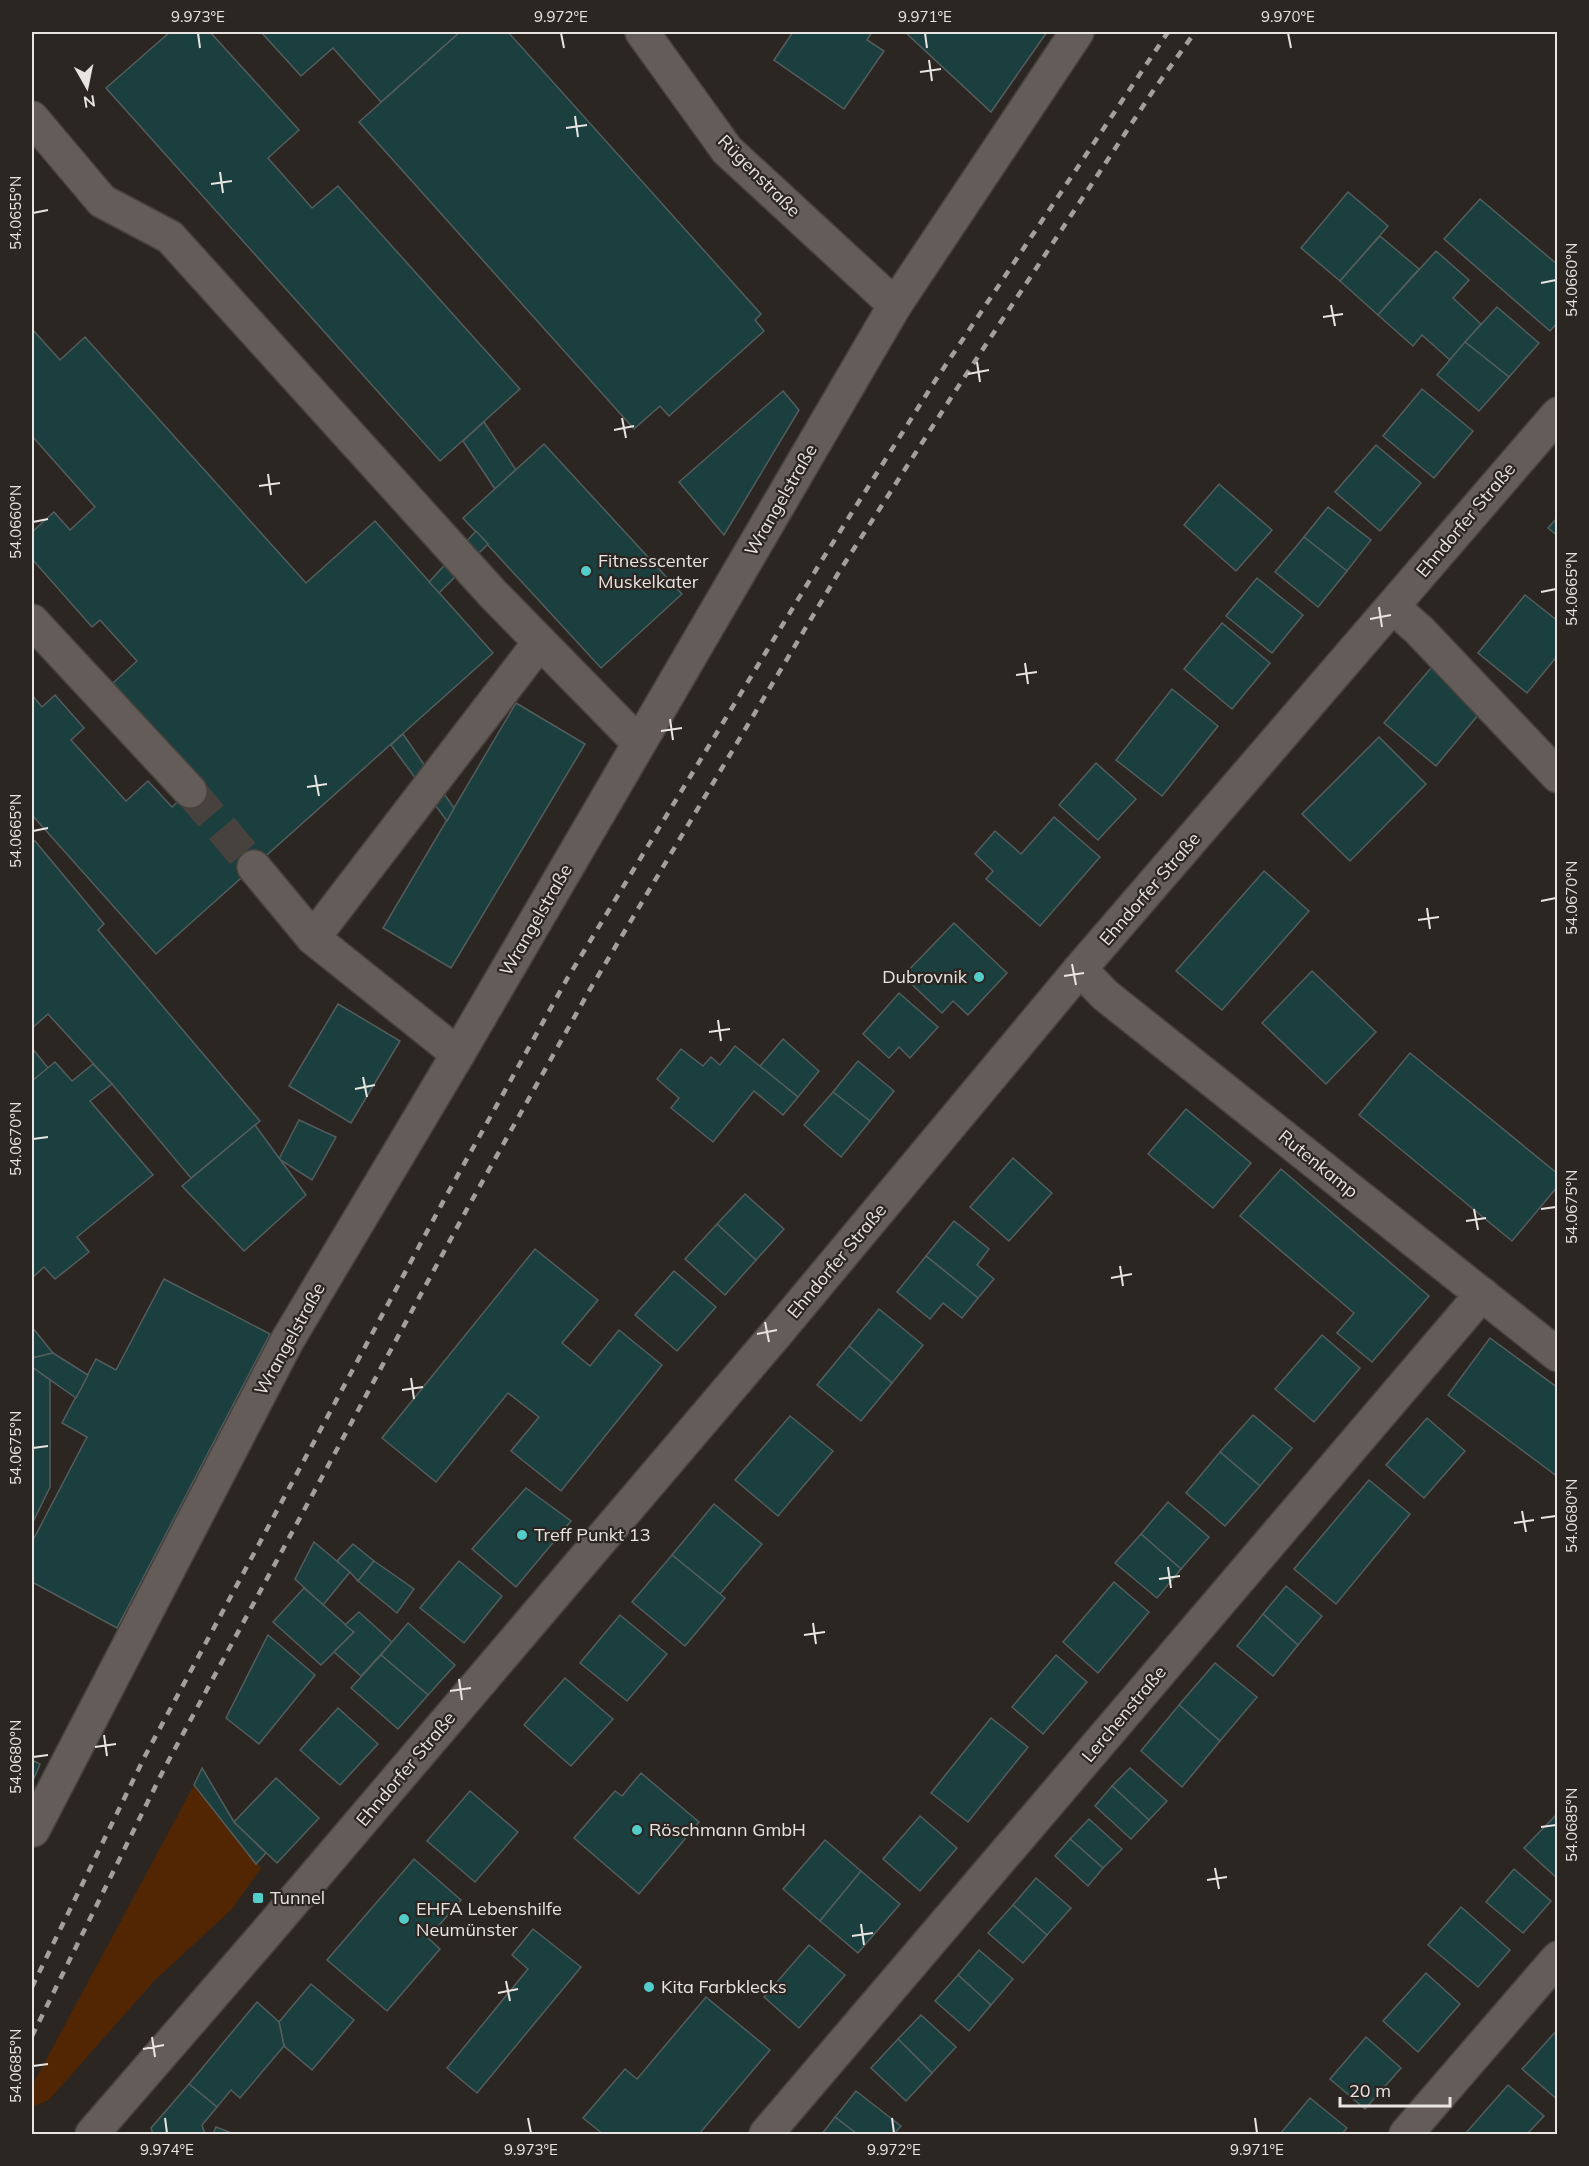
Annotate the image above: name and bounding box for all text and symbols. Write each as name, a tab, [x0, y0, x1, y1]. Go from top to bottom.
text: 9.973°E	[171, 7, 225, 26]
text: 9.972°E	[534, 7, 588, 26]
text: 9.971°E	[898, 7, 952, 26]
text: 9.970°E	[1261, 7, 1315, 26]
north arrow	[57, 57, 117, 117]
text: N	[82, 91, 97, 113]
street label: Rügenstraße	[713, 129, 806, 222]
text: 54.0655°N	[6, 176, 25, 250]
text: 54.0660°N	[1562, 243, 1581, 317]
street label: Wrangelstraße	[739, 440, 822, 560]
street label: Ehndorfer Straße	[1411, 458, 1520, 582]
text: 54.0660°N	[6, 485, 25, 559]
place label: Fitnesscenter Muskelkater	[598, 549, 709, 593]
text: 54.0665°N	[1562, 552, 1581, 626]
marker: Fitnesscenter Muskelkater	[579, 564, 593, 578]
text: 54.0665°N	[6, 794, 25, 868]
street label: Ehndorfer Straße	[1094, 827, 1205, 950]
street label: Wrangelstraße	[494, 860, 577, 980]
text: 54.0670°N	[1562, 861, 1581, 935]
place label: Dubrovnik	[882, 965, 968, 988]
marker: Dubrovnik	[972, 970, 986, 984]
text: 54.0670°N	[6, 1102, 25, 1176]
street label: Rutenkamp	[1274, 1124, 1363, 1203]
text: 54.0675°N	[1562, 1170, 1581, 1244]
street label: Ehndorfer Straße	[782, 1199, 891, 1323]
street label: Wrangelstraße	[249, 1278, 330, 1399]
text: 54.0675°N	[6, 1411, 25, 1485]
text: 54.0680°N	[1562, 1479, 1581, 1553]
place label: Treff Punkt 13	[534, 1523, 650, 1546]
marker: Treff Punkt 13	[515, 1528, 529, 1542]
street label: Lerchenstraße	[1076, 1661, 1171, 1767]
street label: Ehndorfer Straße	[351, 1707, 460, 1831]
text: 54.0680°N	[6, 1720, 25, 1794]
text: 54.0685°N	[1562, 1788, 1581, 1862]
place label: Röschmann GmbH	[649, 1818, 806, 1841]
marker: Röschmann GmbH	[630, 1823, 644, 1837]
place label: Tunnel	[270, 1886, 325, 1909]
marker: Tunnel	[251, 1891, 265, 1905]
place label: EHFA Lebenshilfe Neumünster	[416, 1897, 562, 1941]
marker: EHFA Lebenshilfe Neumünster	[397, 1912, 411, 1926]
place label: Kita Farbklecks	[661, 1975, 787, 1998]
marker: Kita Farbklecks	[642, 1980, 656, 1994]
text: 54.0685°N	[6, 2029, 25, 2103]
scale bar	[1340, 2070, 1450, 2108]
text: 20 m	[1349, 2079, 1391, 2102]
text: 9.974°E	[140, 2140, 194, 2159]
text: 9.973°E	[504, 2140, 558, 2159]
text: 9.972°E	[867, 2140, 921, 2159]
text: 9.971°E	[1230, 2140, 1284, 2159]

